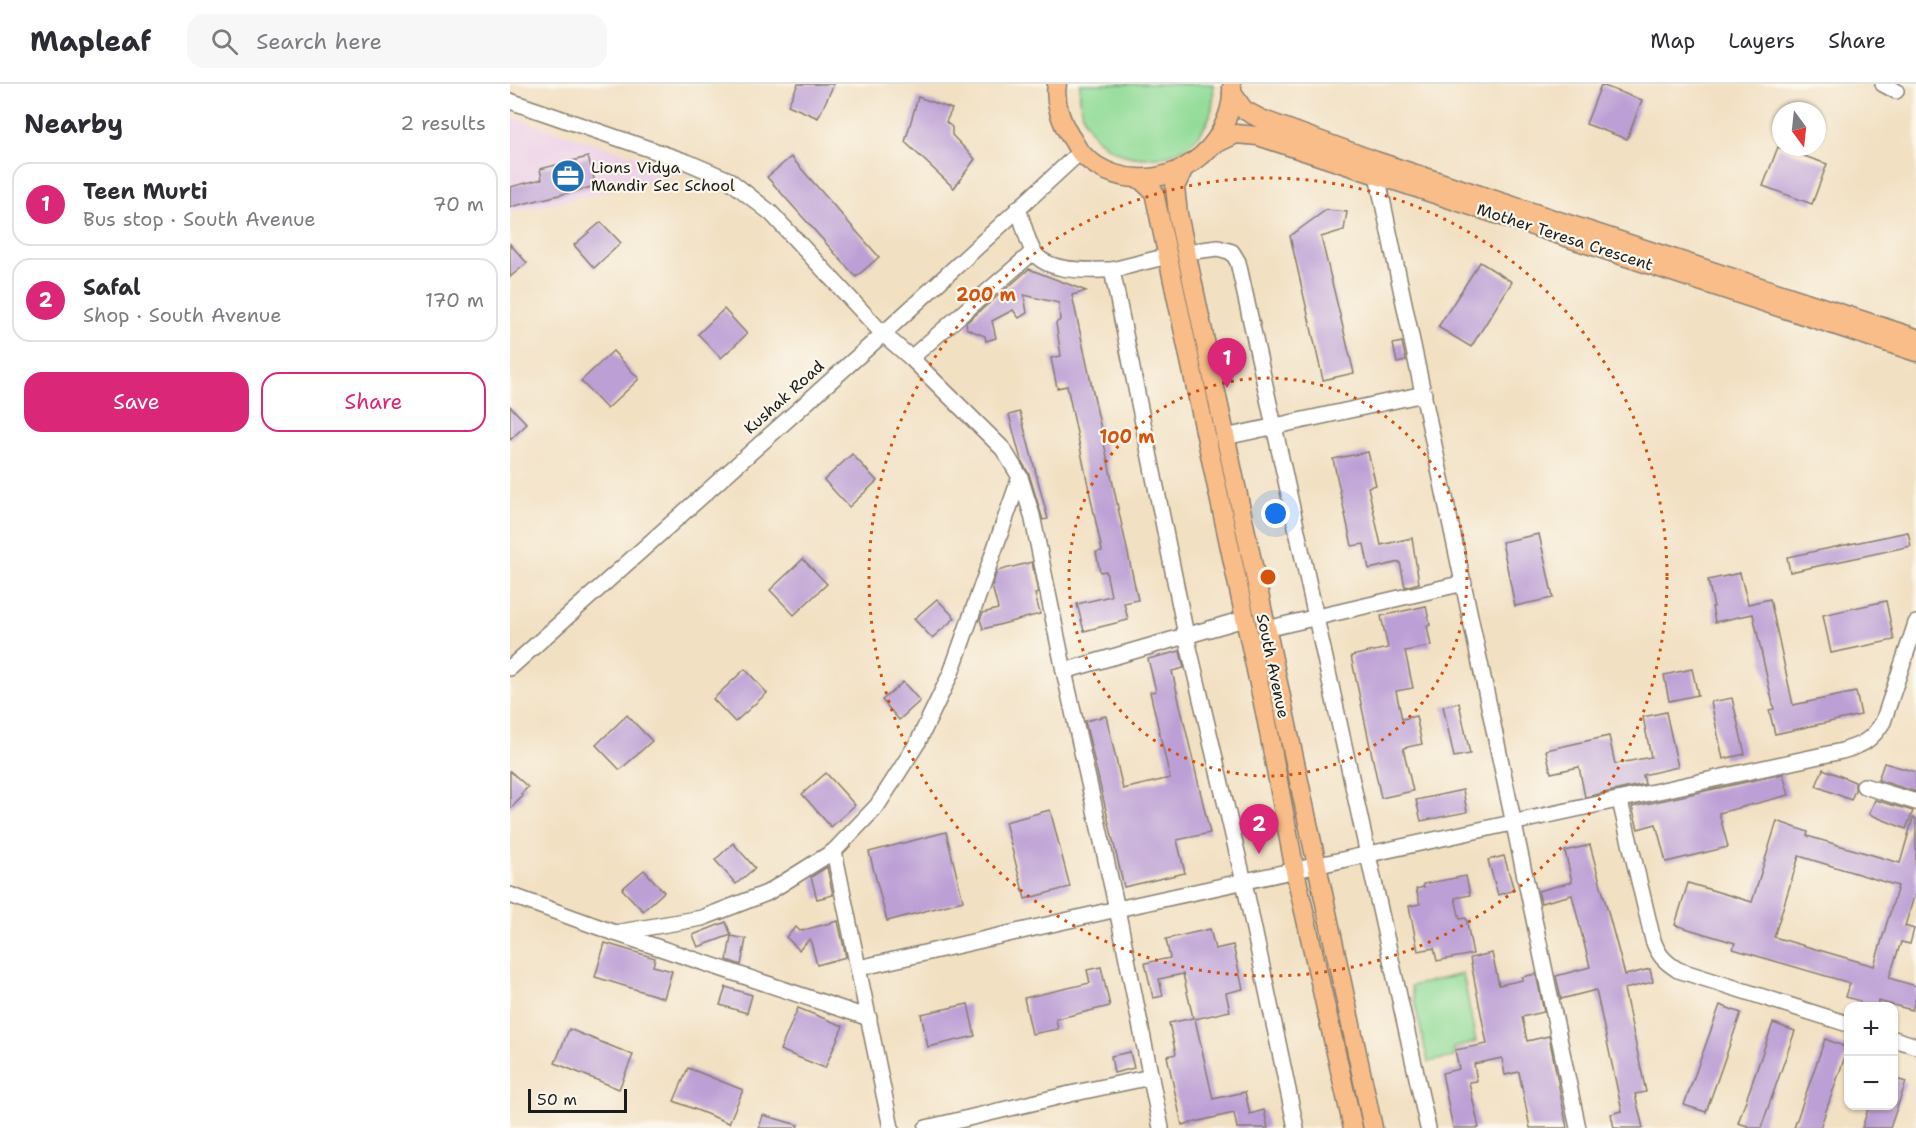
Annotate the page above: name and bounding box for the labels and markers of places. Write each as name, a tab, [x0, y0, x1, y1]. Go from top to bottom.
place label: Lions Vidya Mandir Sec School	[591, 157, 735, 196]
office icon: Lions Vidya Mandir Sec School	[550, 158, 586, 194]
pin: 1	[1208, 338, 1246, 388]
centre of rings	[1258, 567, 1278, 587]
pin: 2	[1240, 804, 1278, 854]

